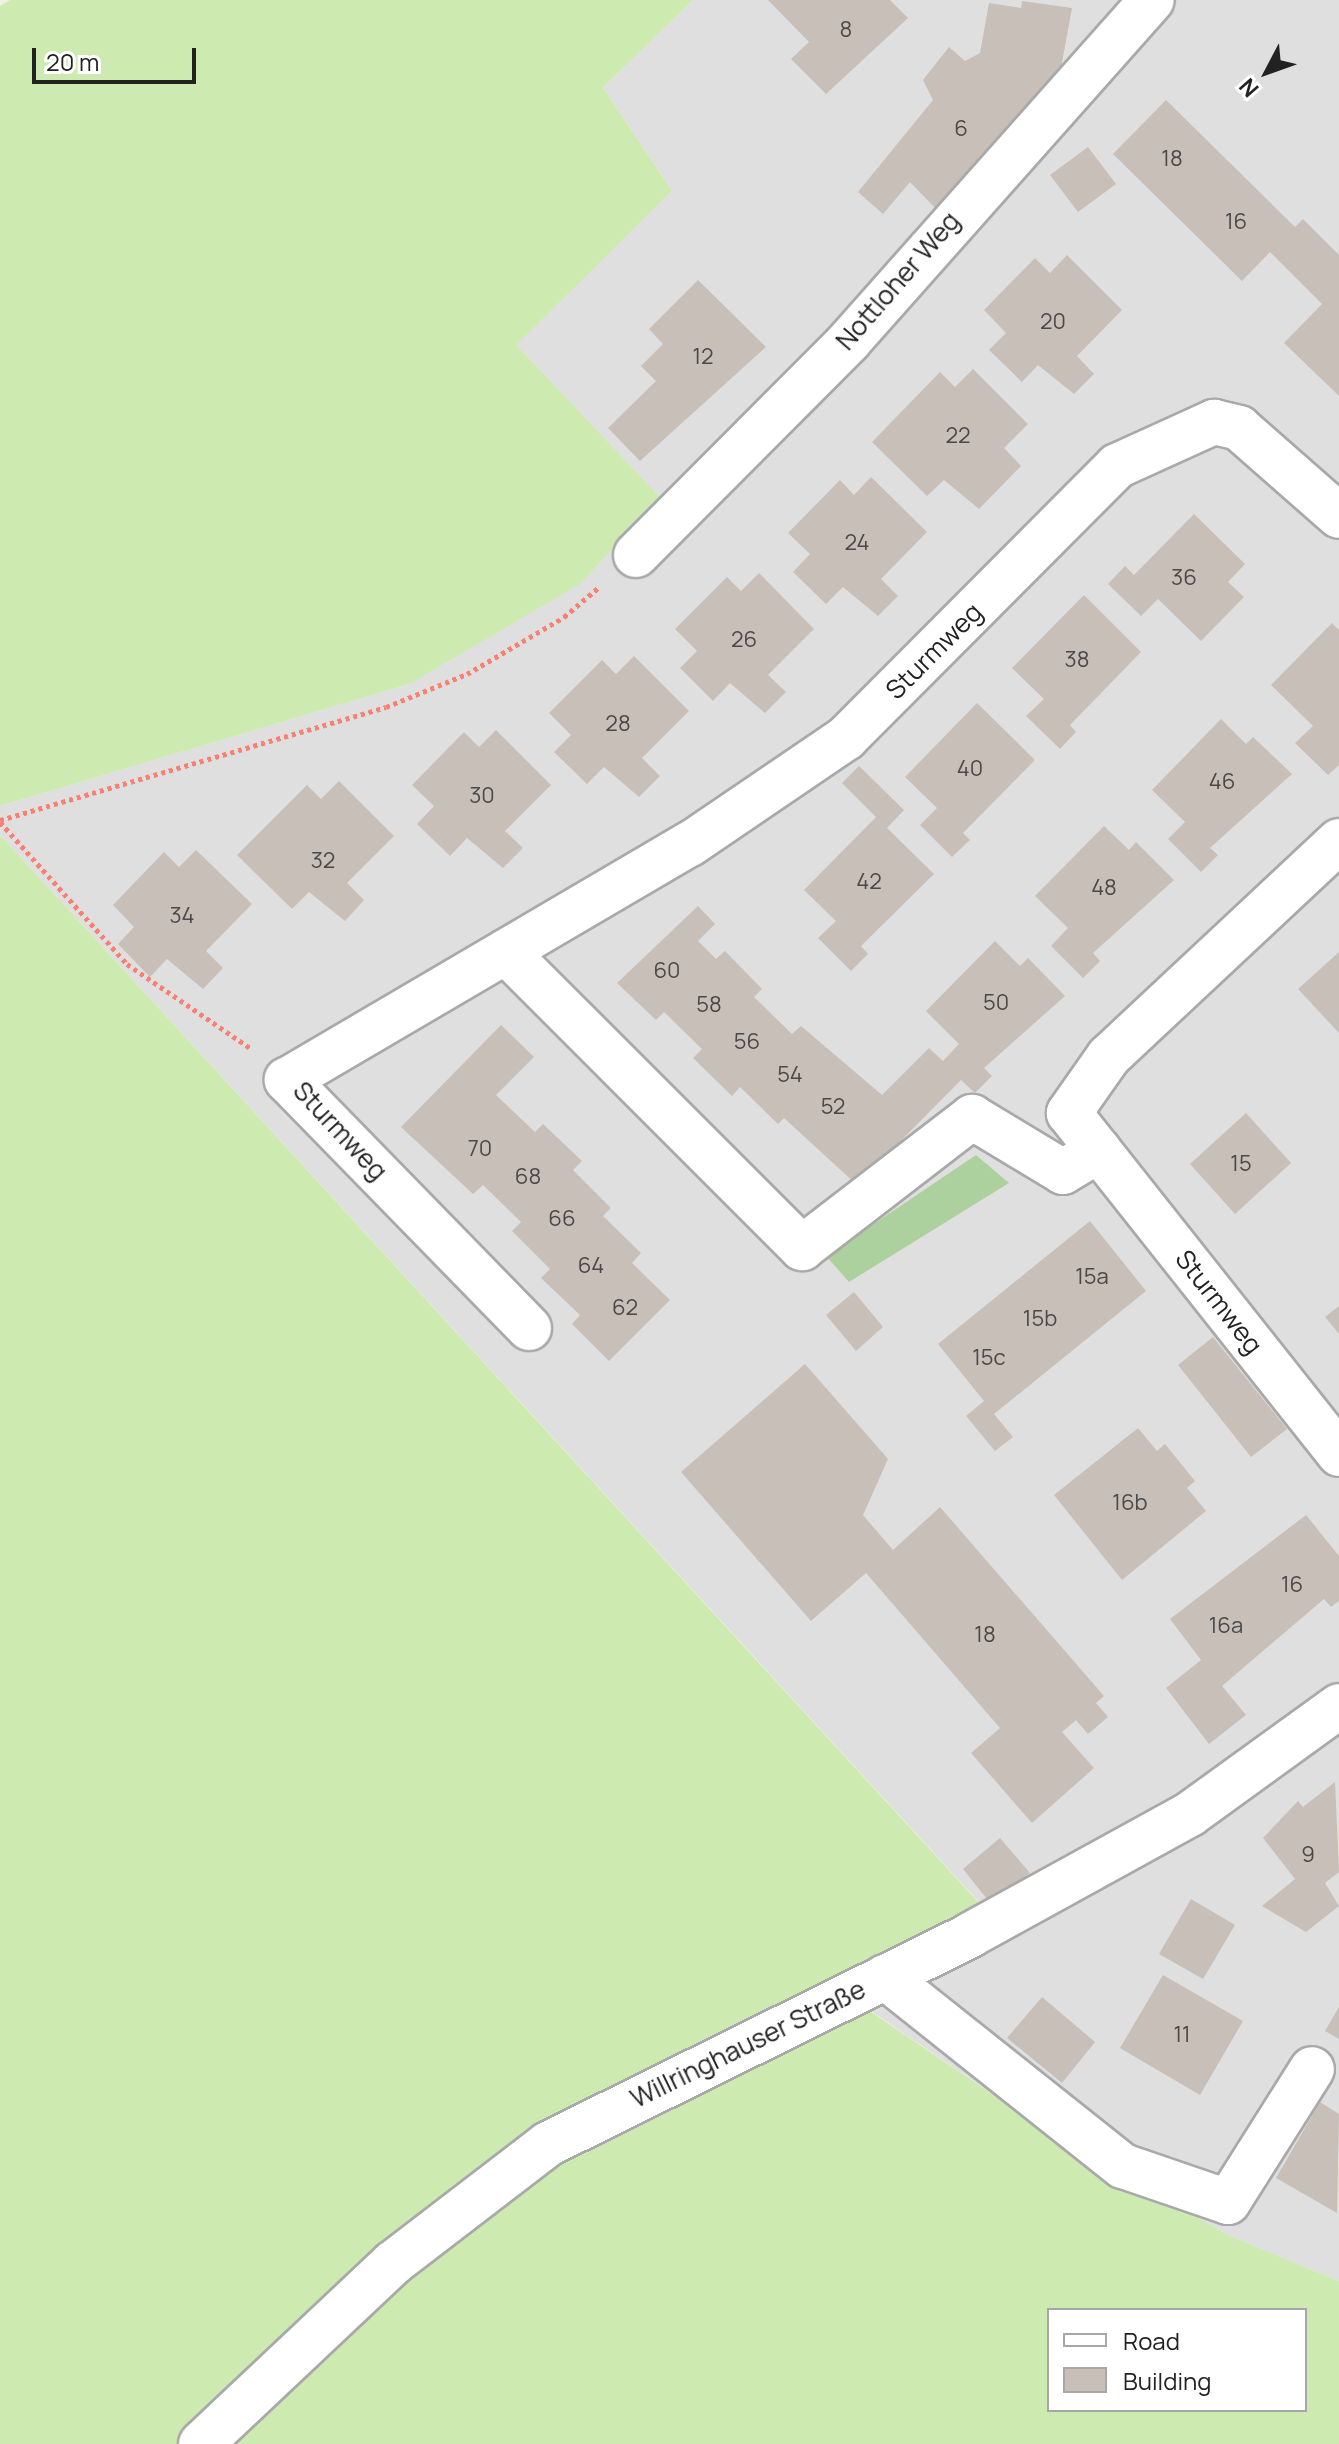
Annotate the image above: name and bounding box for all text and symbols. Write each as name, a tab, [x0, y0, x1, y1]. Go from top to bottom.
house number: 8	[840, 17, 852, 43]
scale bar	[36, 32, 200, 82]
north arrow	[1227, 32, 1307, 112]
text: 20 m	[46, 45, 99, 78]
text: N	[1232, 72, 1265, 104]
house number: 6	[954, 116, 968, 142]
house number: 18	[1161, 146, 1183, 172]
street label: Nottloher Weg	[830, 206, 966, 356]
house number: 16	[1225, 209, 1247, 235]
house number: 20	[1040, 309, 1066, 335]
house number: 12	[692, 344, 714, 370]
house number: 22	[945, 423, 971, 449]
house number: 24	[844, 530, 870, 556]
house number: 36	[1171, 565, 1197, 591]
street label: Sturmweg	[879, 596, 989, 706]
house number: 26	[731, 627, 757, 653]
house number: 38	[1065, 647, 1089, 673]
house number: 28	[605, 711, 631, 737]
house number: 40	[957, 756, 983, 782]
house number: 46	[1209, 769, 1235, 795]
house number: 30	[469, 783, 495, 809]
house number: 32	[311, 848, 335, 874]
house number: 42	[856, 869, 882, 895]
house number: 48	[1091, 875, 1117, 901]
house number: 34	[169, 903, 195, 929]
house number: 60	[653, 958, 681, 984]
house number: 50	[983, 990, 1009, 1016]
house number: 58	[696, 992, 722, 1018]
house number: 56	[734, 1029, 760, 1055]
house number: 54	[777, 1062, 803, 1088]
street label: Sturmweg	[287, 1075, 393, 1187]
house number: 52	[821, 1094, 845, 1120]
house number: 70	[468, 1136, 492, 1162]
house number: 15	[1230, 1151, 1252, 1177]
house number: 68	[515, 1164, 541, 1190]
house number: 66	[548, 1206, 576, 1232]
street label: Sturmweg	[1169, 1244, 1269, 1360]
house number: 64	[578, 1253, 604, 1279]
house number: 15a	[1075, 1264, 1109, 1290]
house number: 62	[612, 1295, 638, 1321]
house number: 15b	[1023, 1306, 1057, 1332]
house number: 15c	[972, 1345, 1006, 1371]
house number: 16b	[1112, 1490, 1148, 1516]
house number: 16	[1281, 1572, 1303, 1598]
house number: 16a	[1209, 1613, 1243, 1639]
house number: 18	[974, 1622, 996, 1648]
house number: 9	[1301, 1842, 1315, 1868]
street label: Willringhauser Straße	[625, 1974, 871, 2114]
house number: 11	[1173, 2022, 1191, 2048]
legend	[1047, 2308, 1307, 2412]
text: Road	[1123, 2324, 1180, 2357]
text: Building	[1123, 2364, 1211, 2397]

